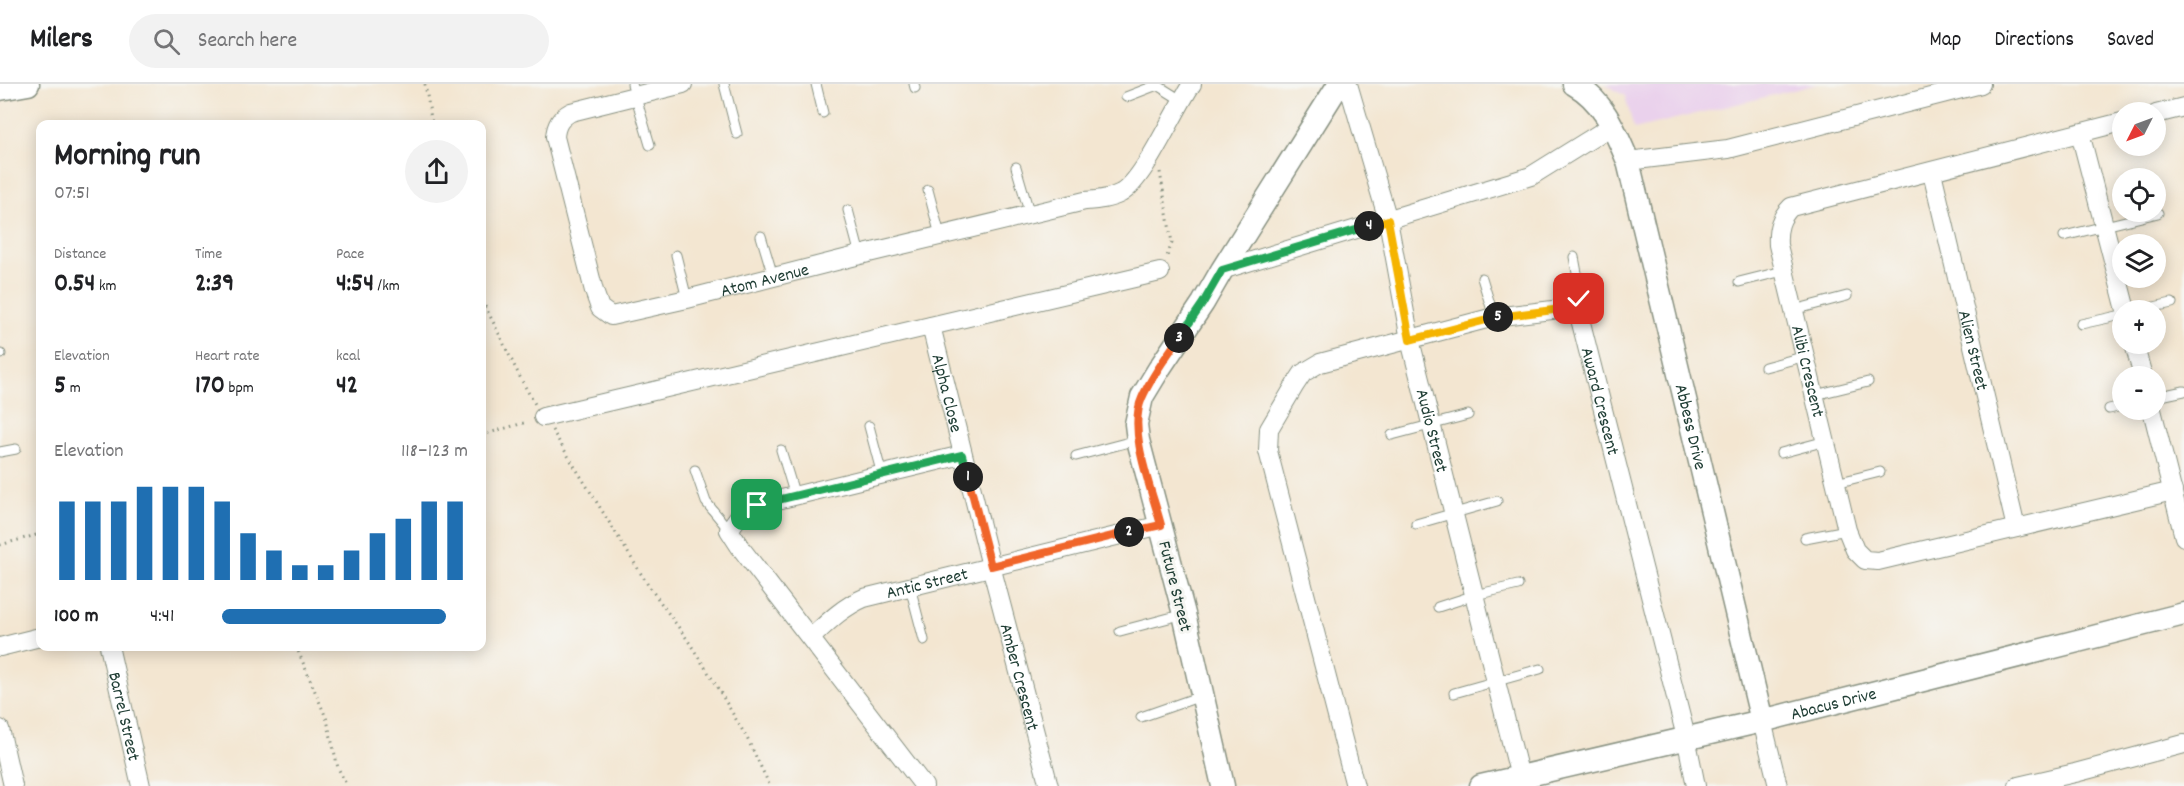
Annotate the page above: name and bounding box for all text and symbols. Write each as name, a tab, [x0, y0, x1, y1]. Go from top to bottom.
search box	[129, 14, 549, 68]
text: Milers	[30, 21, 93, 61]
icon: search	[150, 25, 183, 58]
text: Search here	[198, 26, 297, 57]
text: Map	[1930, 26, 1961, 56]
text: Directions	[1994, 26, 2074, 56]
text: Saved	[2107, 26, 2154, 56]
north arrow	[2112, 102, 2166, 156]
map controls	[2112, 102, 2166, 420]
text: Morning run	[54, 134, 201, 181]
button: share	[405, 140, 468, 203]
button: locate	[2112, 168, 2166, 222]
text: 07:51	[54, 180, 90, 208]
pin: 4	[1354, 211, 1384, 241]
text: 4	[1366, 214, 1372, 237]
button: layers	[2112, 234, 2166, 288]
text: Distance	[54, 243, 106, 266]
text: Time	[195, 243, 222, 266]
text: Pace	[336, 243, 364, 266]
street label: Atom Avenue	[718, 258, 812, 305]
text: 0.54	[54, 266, 95, 303]
text: 2:39	[195, 266, 234, 303]
text: 4:54	[336, 266, 374, 303]
pin	[1553, 273, 1604, 324]
text: km	[95, 275, 117, 298]
text: /km	[374, 275, 400, 298]
icon: check	[1562, 282, 1595, 315]
button: +	[2112, 300, 2166, 354]
pin: 5	[1483, 302, 1513, 332]
text: 5	[1494, 305, 1502, 328]
street label: Alien Street	[1950, 308, 1993, 394]
pin: 3	[1164, 323, 1194, 353]
street label: Alibi Crescent	[1783, 323, 1829, 421]
text: 3	[1175, 326, 1183, 349]
text: Elevation	[54, 345, 110, 368]
text: Heart rate	[195, 345, 260, 368]
text: kcal	[336, 345, 360, 368]
street label: Award Crescent	[1573, 345, 1624, 459]
street label: Alpha Close	[923, 352, 967, 435]
button: −	[2112, 366, 2166, 420]
text: 5	[54, 368, 66, 405]
text: 170	[195, 368, 225, 405]
text: 42	[336, 368, 358, 405]
text: m	[66, 377, 81, 400]
text: bpm	[225, 377, 254, 400]
street label: Abbess Drive	[1667, 382, 1711, 473]
street label: Audio Street	[1408, 387, 1453, 476]
text: Elevation	[54, 438, 124, 466]
text: 118–123 m	[401, 438, 468, 466]
pin: 1	[953, 462, 983, 492]
text: 1	[966, 465, 970, 488]
pin	[731, 479, 782, 530]
icon: arrive	[740, 488, 773, 521]
pin: 2	[1114, 517, 1144, 547]
text: 2	[1126, 520, 1133, 543]
street label: Future Street	[1150, 539, 1197, 635]
street label: Antic Street	[884, 563, 971, 607]
text: 100 m	[54, 603, 99, 631]
text: 4:41	[150, 603, 174, 631]
street label: Amber Crescent	[992, 621, 1044, 734]
street label: Barrel Street	[100, 670, 145, 764]
street label: Abacus Drive	[1788, 682, 1880, 728]

